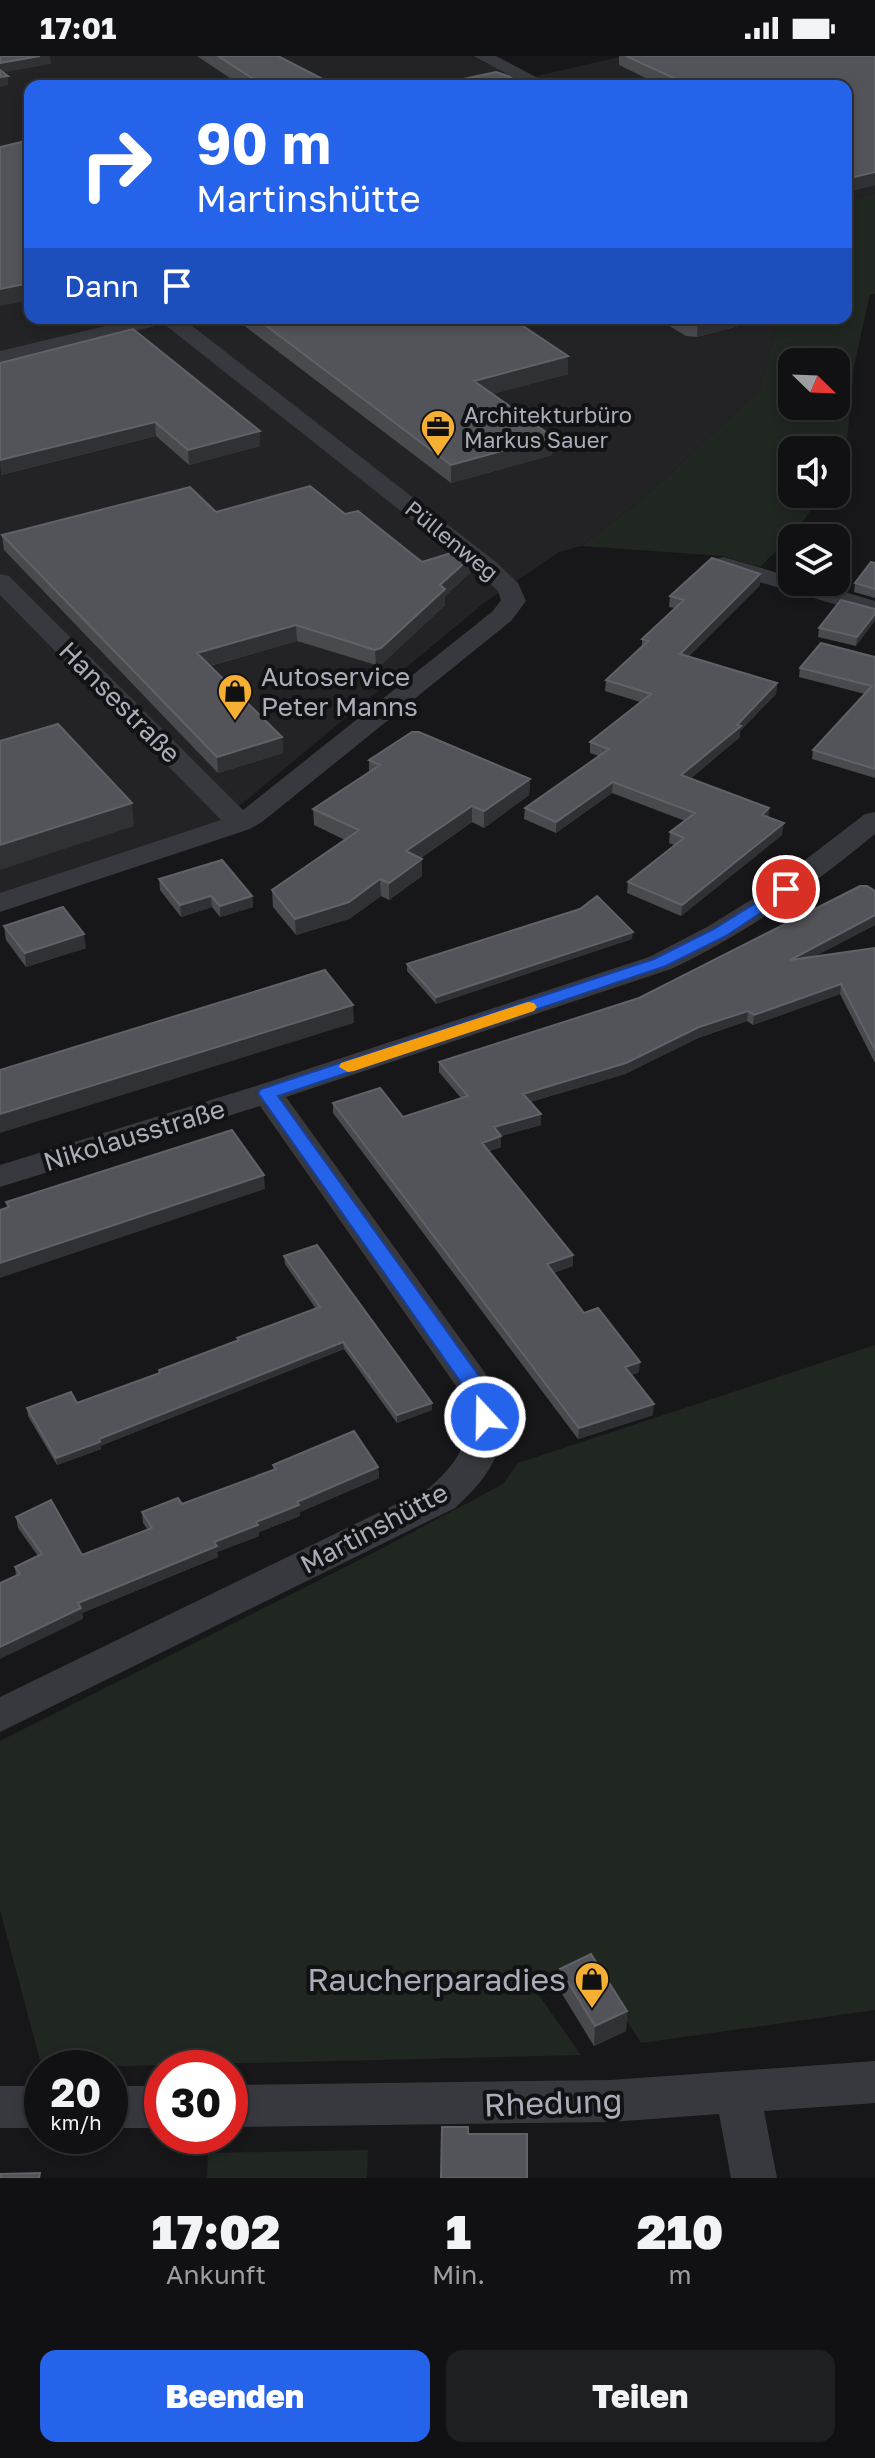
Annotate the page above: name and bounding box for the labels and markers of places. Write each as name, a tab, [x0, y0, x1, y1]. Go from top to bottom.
place label: Architekturbüro Markus Sauer	[464, 401, 632, 453]
office icon: Architekturbüro Markus Sauer	[419, 408, 457, 458]
place label: Autoservice Peter Manns	[261, 661, 418, 722]
shop icon: Autoservice Peter Manns	[216, 672, 254, 722]
pin	[752, 855, 820, 923]
place label: Raucherparadies	[307, 1960, 566, 1998]
shop icon: Raucherparadies	[573, 1960, 611, 2010]

